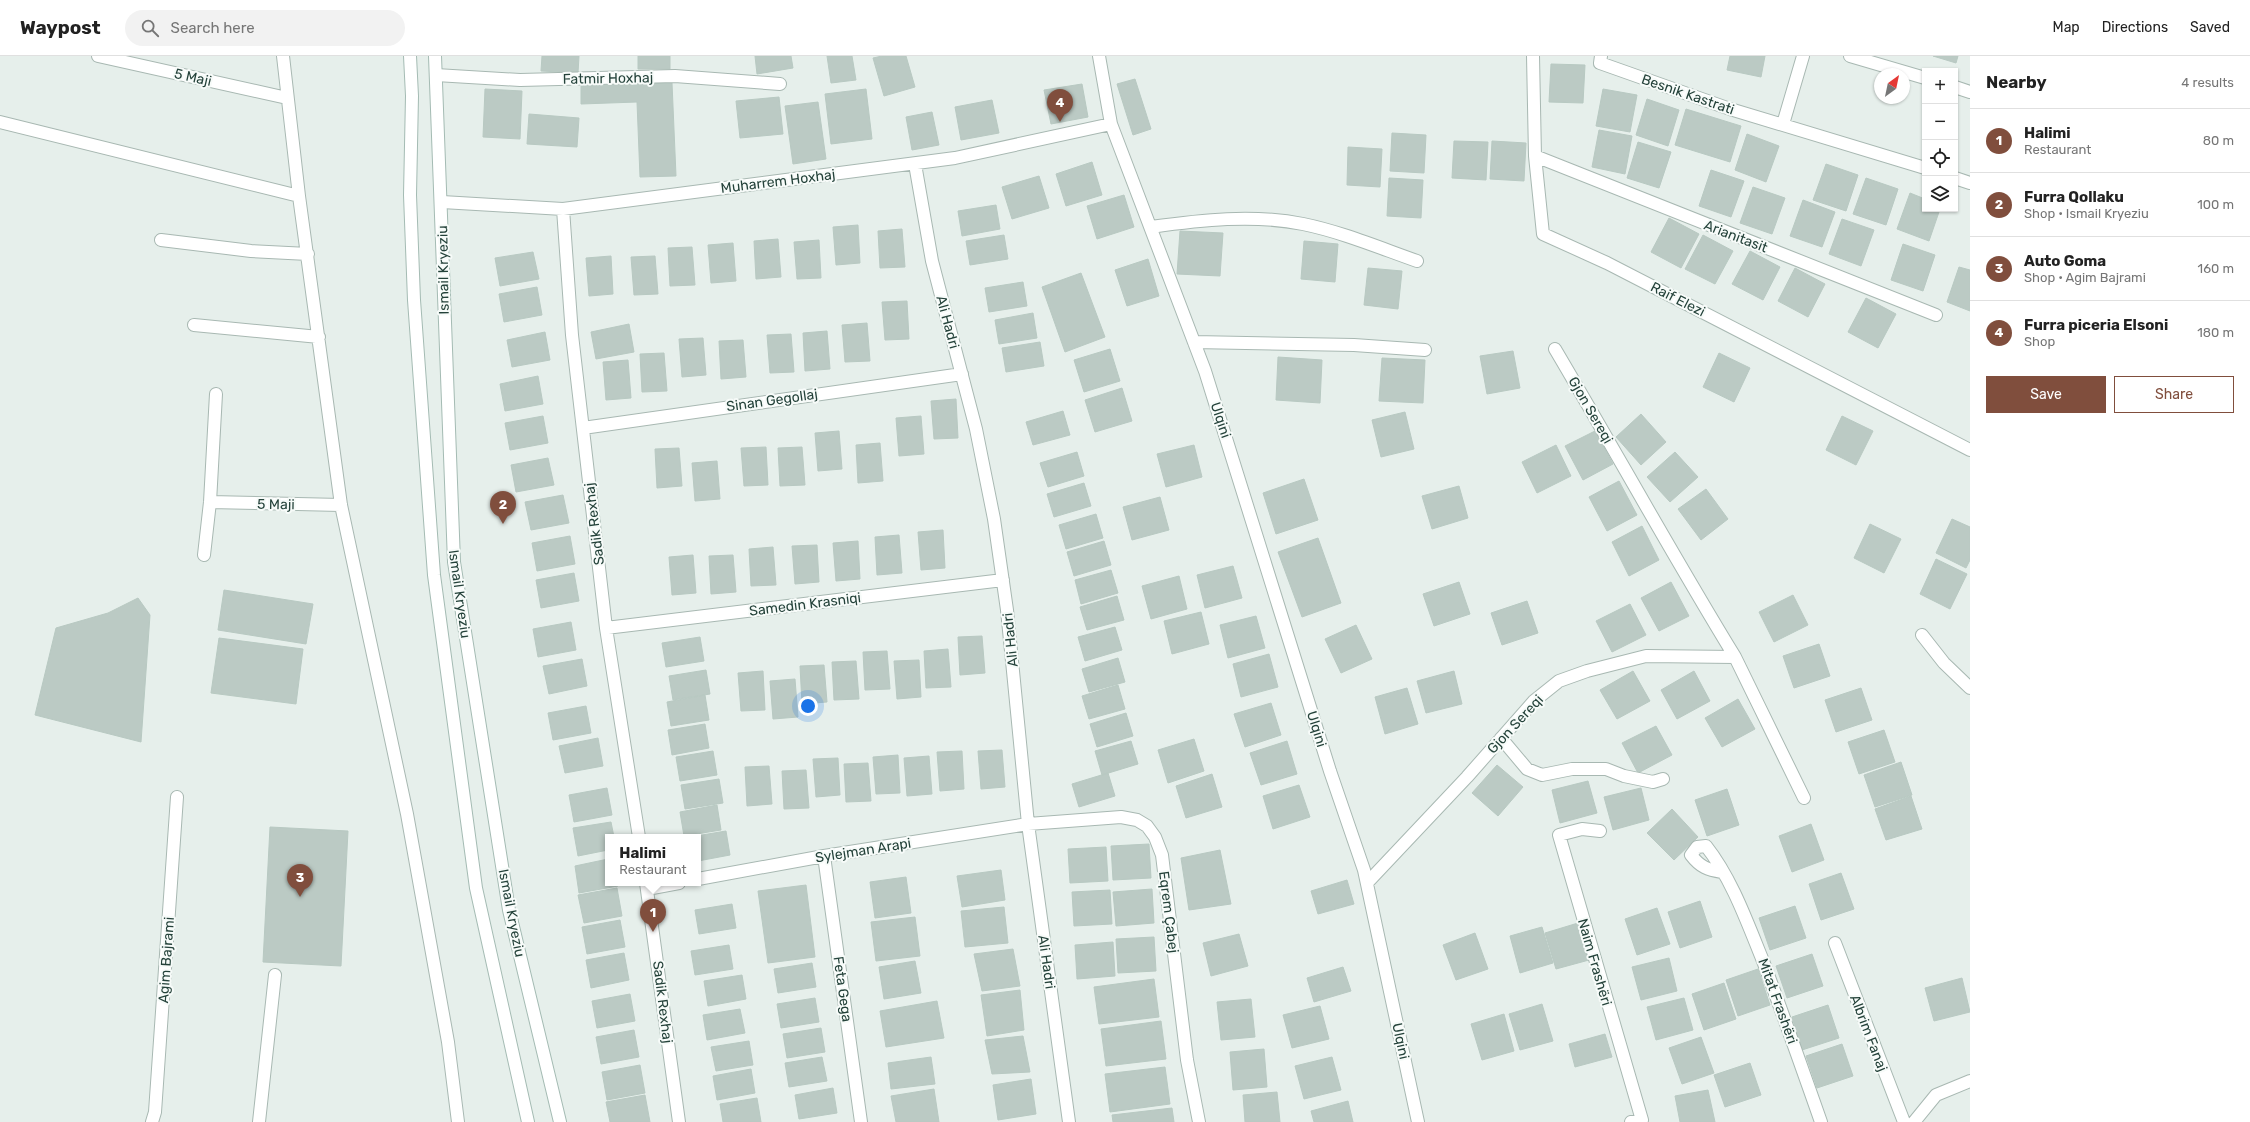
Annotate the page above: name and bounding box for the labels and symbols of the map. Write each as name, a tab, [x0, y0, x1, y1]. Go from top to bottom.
street label: 5 Maji	[173, 65, 213, 90]
north arrow	[1874, 68, 1910, 104]
street label: Fatmir Hoxhaj	[563, 69, 653, 88]
street label: Besnik Kastrati	[1639, 71, 1737, 118]
pin: 4	[1047, 89, 1073, 122]
street label: Muharrem Hoxhaj	[720, 166, 836, 197]
street label: Arianitasit	[1702, 217, 1771, 257]
street label: Ismail Kryeziu	[434, 225, 453, 315]
street label: Raif Elezi	[1648, 278, 1708, 320]
street label: Ali Hadri	[932, 294, 963, 351]
street label: Gjon Sereqi	[1565, 374, 1617, 447]
street label: Sinan Gegollaj	[725, 386, 819, 415]
street label: Ulqini	[1207, 400, 1234, 440]
street label: Sadik Rexhaj	[581, 482, 608, 566]
pin: 2	[490, 491, 516, 524]
street label: 5 Maji	[257, 496, 295, 513]
street label: Ismail Kryeziu	[445, 549, 474, 639]
street label: Samedin Krasniqi	[748, 589, 862, 620]
street label: Ali Hadri	[999, 612, 1022, 668]
street label: Gjon Sereqi	[1484, 691, 1547, 757]
your location	[798, 696, 818, 716]
street label: Ulqini	[1303, 709, 1330, 749]
street label: Sylejman Arapi	[814, 835, 912, 866]
pin: 3	[287, 864, 313, 897]
street label: Ismail Kryeziu	[495, 868, 528, 959]
street label: Eqrem Çabej	[1155, 870, 1182, 954]
pin: 1	[640, 899, 666, 932]
street label: Agim Bajrami	[155, 916, 178, 1004]
street label: Naim Frashëri	[1574, 917, 1615, 1008]
street label: Ali Hadri	[1034, 934, 1059, 990]
street label: Feta Gega	[830, 955, 856, 1023]
street label: Mitat Frashëri	[1754, 956, 1801, 1046]
street label: Sadik Rexhaj	[649, 960, 676, 1044]
street label: Albrim Fanaj	[1846, 992, 1891, 1074]
street label: Ulqini	[1388, 1021, 1413, 1061]

